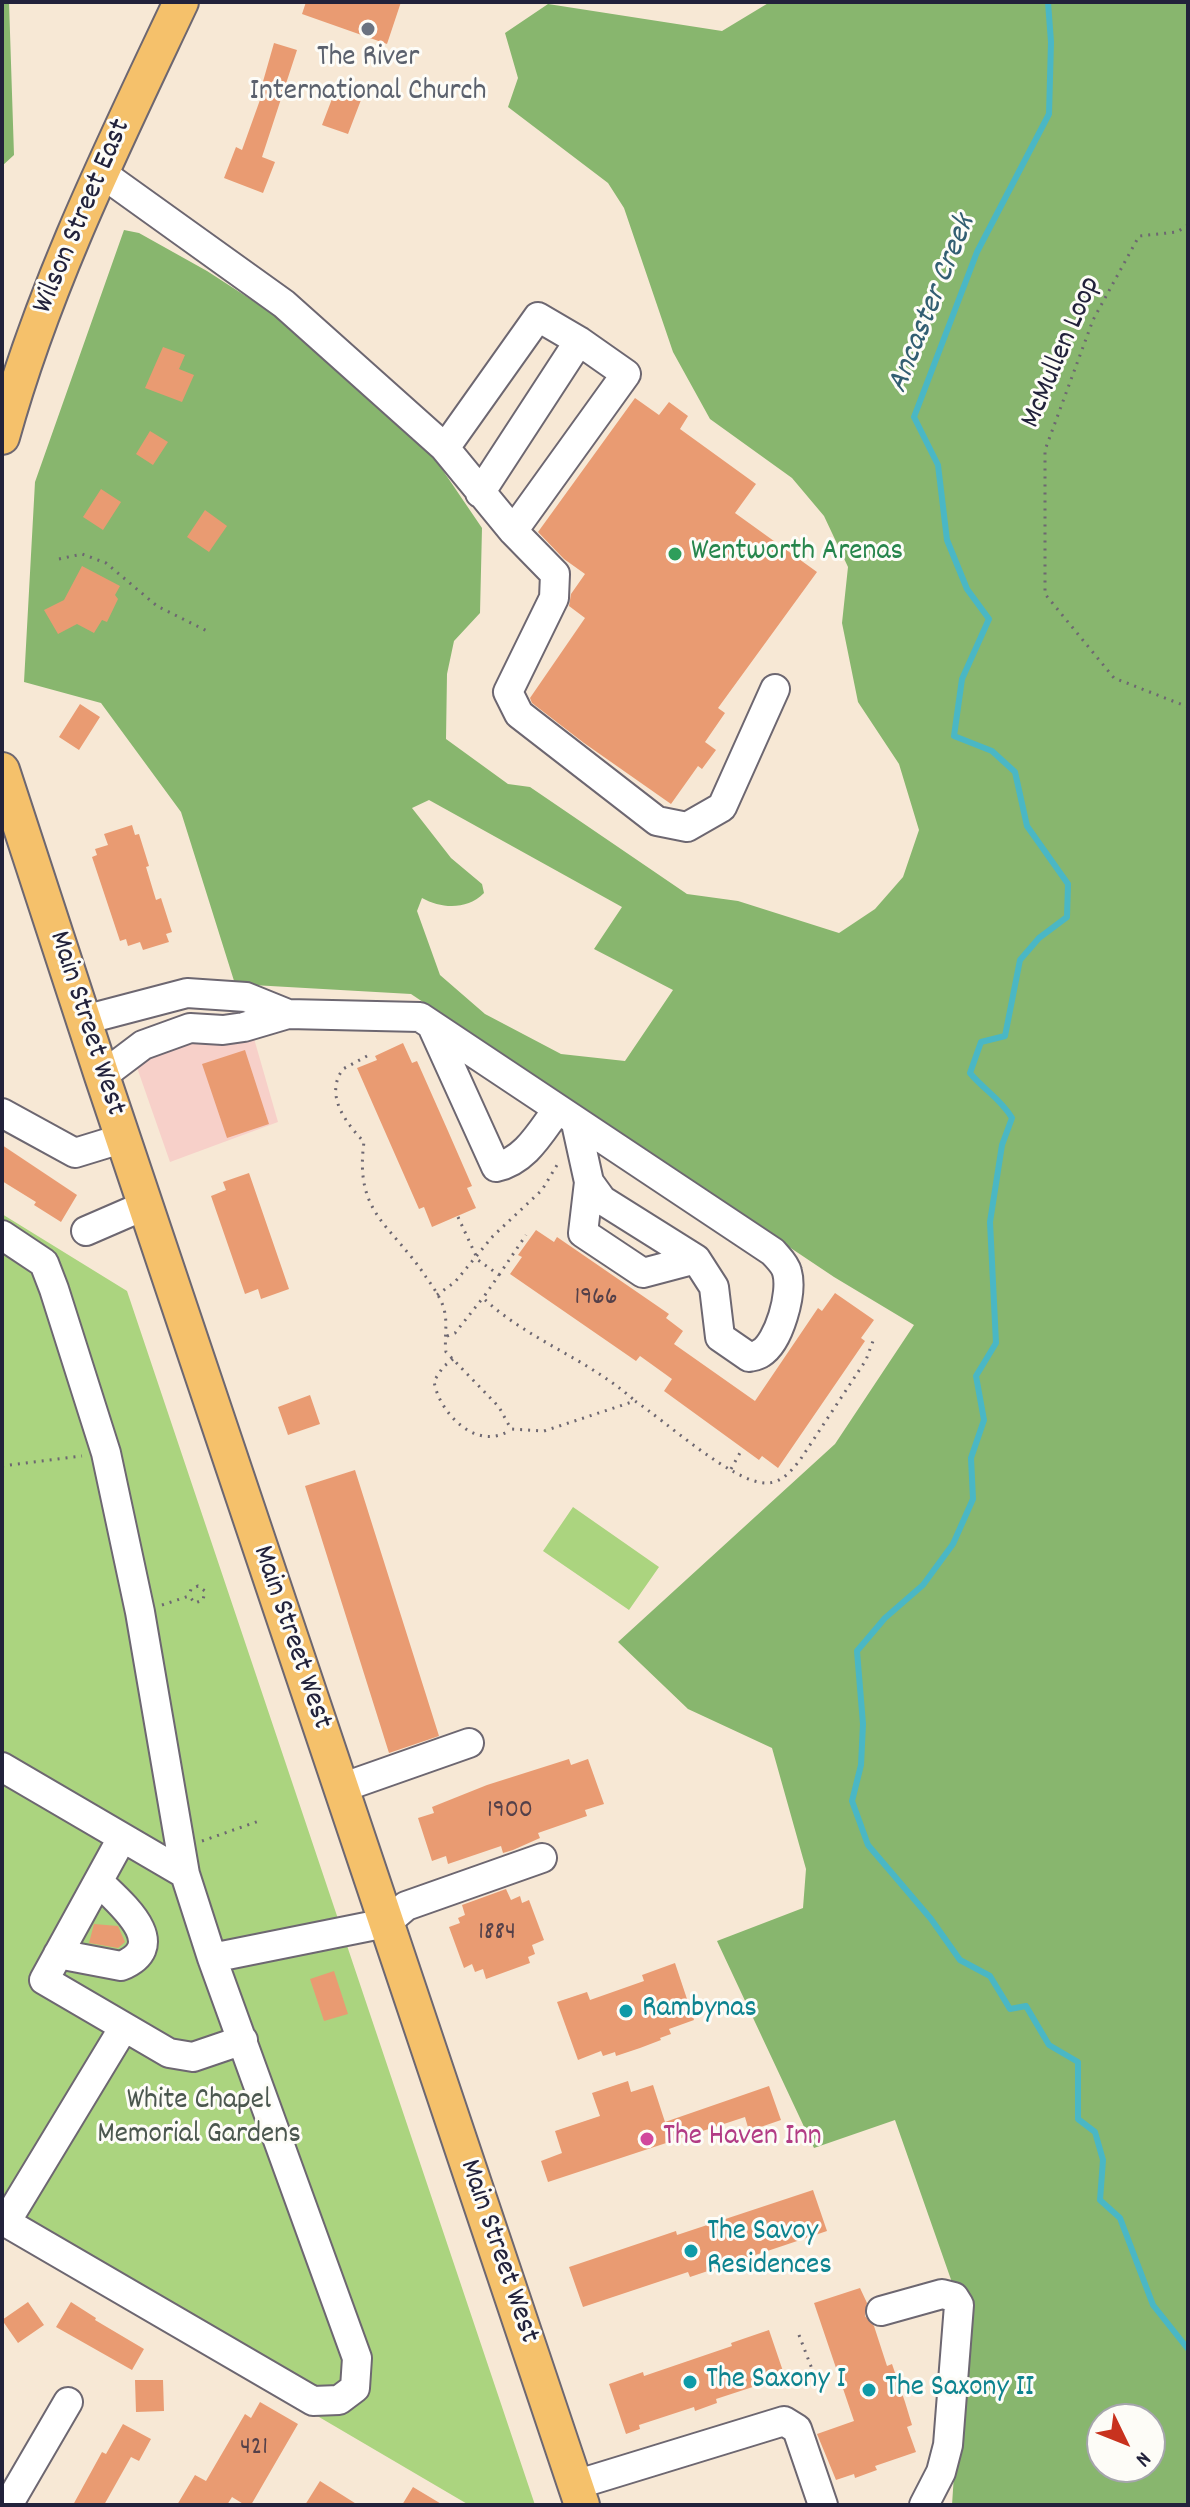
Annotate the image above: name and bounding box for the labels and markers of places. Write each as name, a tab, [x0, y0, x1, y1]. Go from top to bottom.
marker: The River International Church	[359, 20, 377, 38]
place label: The River International Church	[250, 42, 486, 112]
place label: Wentworth Arenas	[691, 536, 903, 572]
marker: Wentworth Arenas	[666, 545, 684, 563]
place label: Rambynas	[642, 1993, 757, 2029]
marker: Rambynas	[617, 2002, 635, 2020]
place label: The Haven Inn	[663, 2121, 822, 2157]
marker: The Haven Inn	[638, 2130, 656, 2148]
place label: The Savoy Residences	[707, 2216, 832, 2286]
marker: The Savoy Residences	[682, 2242, 700, 2260]
place label: The Saxony I	[706, 2364, 846, 2400]
place label: The Saxony II	[885, 2372, 1034, 2408]
marker: The Saxony I	[681, 2373, 699, 2391]
marker: The Saxony II	[860, 2381, 878, 2399]

